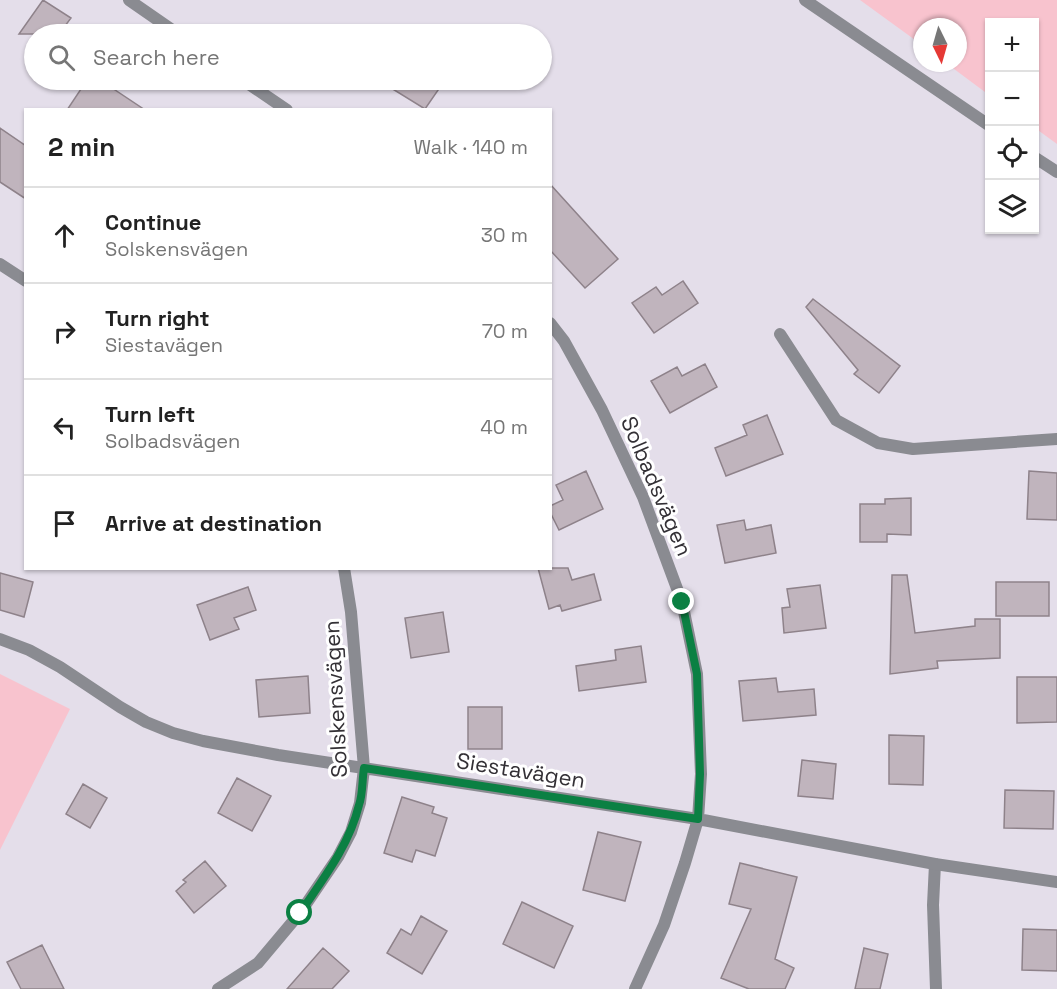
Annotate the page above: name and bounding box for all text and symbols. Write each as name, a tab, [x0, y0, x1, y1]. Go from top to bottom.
north arrow	[913, 18, 967, 72]
map controls	[985, 18, 1039, 234]
button: +	[985, 18, 1039, 72]
search box	[24, 24, 552, 90]
icon: search	[45, 41, 78, 74]
text: Search here	[93, 43, 220, 71]
button: −	[985, 72, 1039, 126]
button: locate	[985, 126, 1039, 180]
text: 2 min	[48, 130, 115, 164]
text: Walk · 140 m	[414, 134, 528, 160]
button: layers	[985, 180, 1039, 234]
text: Continue	[105, 208, 201, 236]
icon: ahead	[48, 219, 81, 252]
text: 30 m	[481, 222, 528, 248]
text: Solskensvägen	[105, 236, 248, 262]
text: Turn right	[105, 304, 210, 332]
icon: right	[48, 315, 81, 348]
text: 70 m	[482, 318, 528, 344]
text: Siestavägen	[105, 332, 223, 358]
text: Turn left	[105, 400, 195, 428]
icon: left	[48, 411, 81, 444]
street label: Solbadsvägen	[615, 412, 699, 560]
text: 40 m	[480, 414, 528, 440]
text: Solbadsvägen	[105, 428, 240, 454]
icon: arrive	[48, 507, 81, 540]
text: Arrive at destination	[105, 509, 322, 537]
route end	[668, 588, 694, 614]
street label: Solskensvägen	[317, 620, 353, 778]
street label: Siestavägen	[455, 746, 587, 794]
route start	[286, 899, 312, 925]

